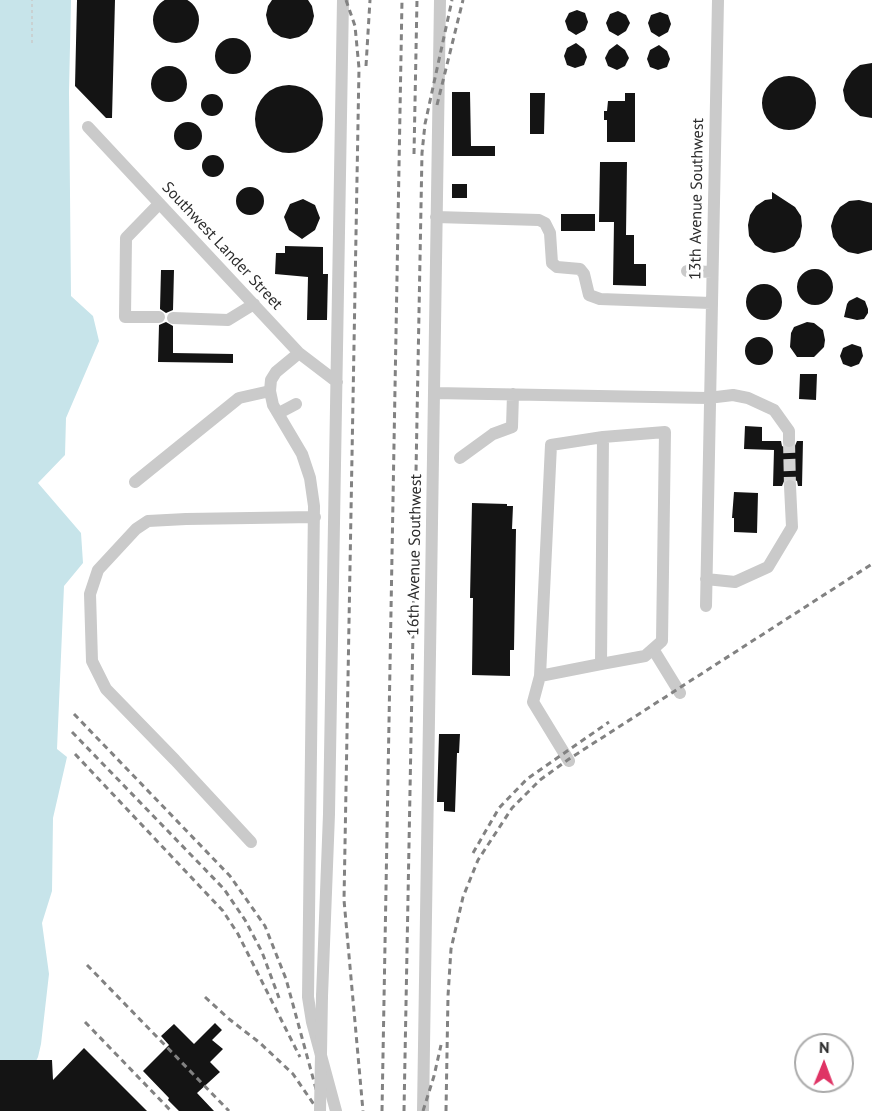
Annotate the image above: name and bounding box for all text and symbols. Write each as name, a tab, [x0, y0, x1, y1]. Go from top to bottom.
street label: 13th Avenue Southwest	[686, 118, 708, 280]
street label: Southwest Lander Street	[158, 178, 286, 314]
street label: 16th Avenue Southwest	[404, 474, 426, 636]
north arrow	[794, 1033, 854, 1093]
text: N	[819, 1037, 830, 1057]

